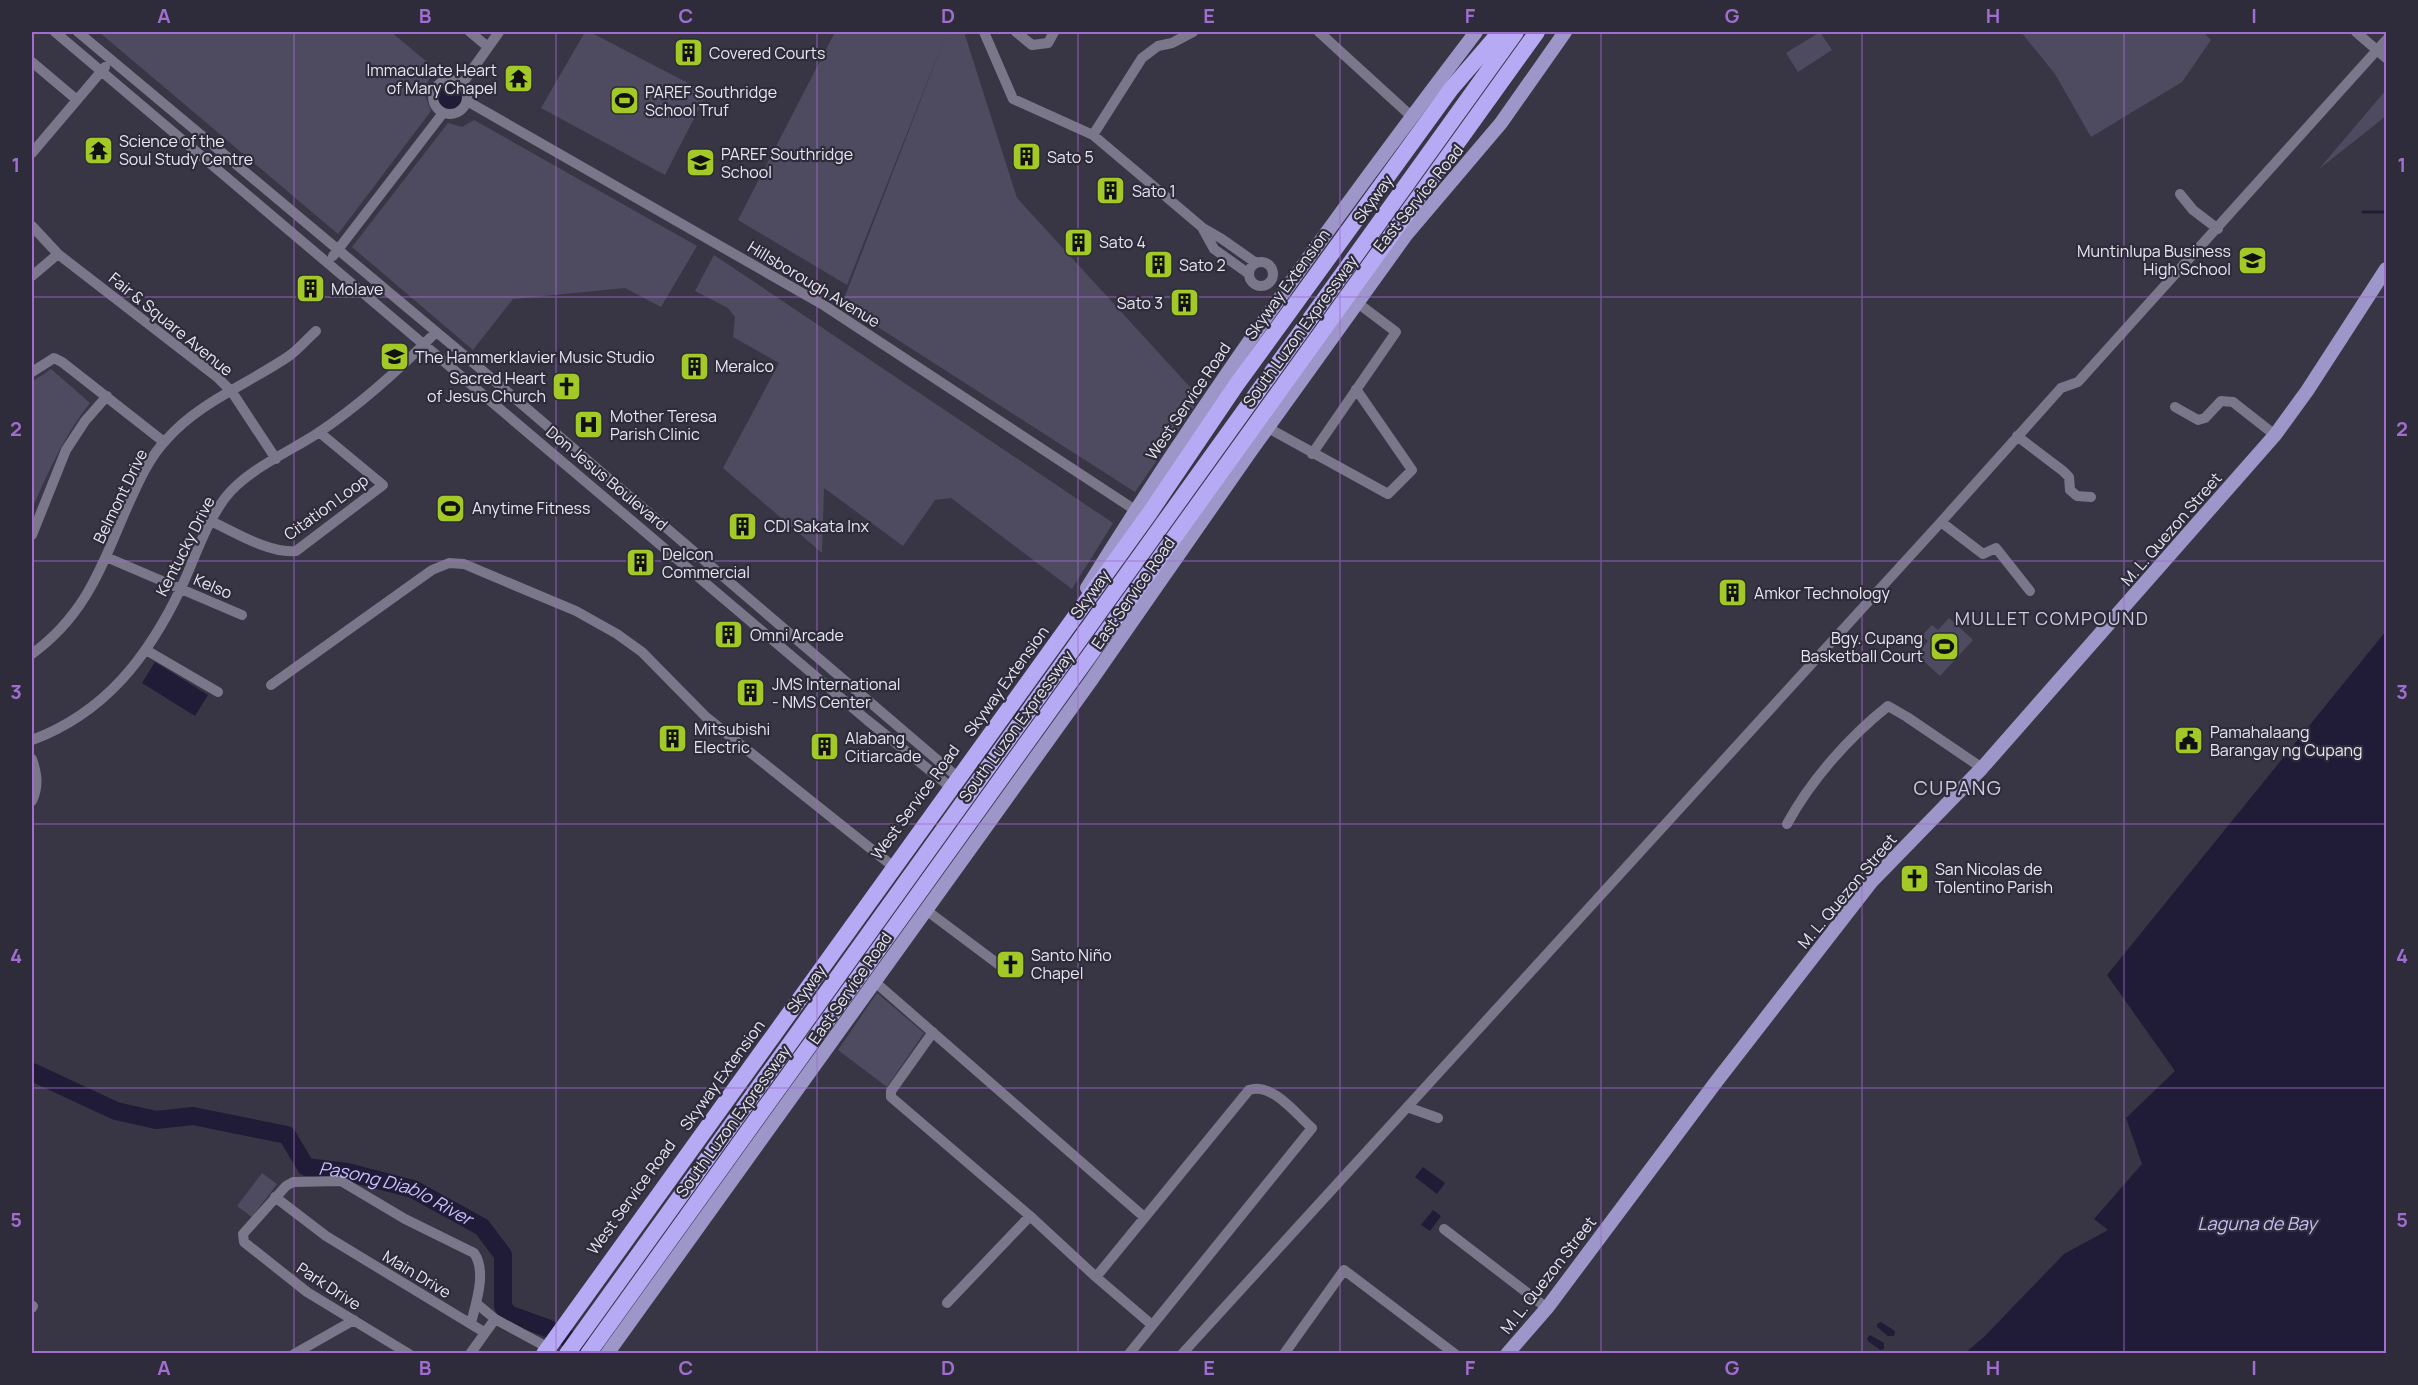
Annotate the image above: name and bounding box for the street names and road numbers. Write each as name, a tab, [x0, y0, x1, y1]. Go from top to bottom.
street label: East Service Road	[1368, 140, 1468, 256]
street label: Skyway	[1348, 170, 1398, 228]
street label: Skyway Extension	[1239, 224, 1335, 344]
street label: Hillsborough Avenue	[744, 236, 884, 332]
street label: South Luzon Expressway	[1237, 250, 1363, 411]
street label: Fair & Square Avenue	[104, 267, 238, 381]
street label: West Service Road	[1140, 338, 1236, 464]
street label: Don Jesus Boulevard	[542, 421, 672, 535]
street label: Belmont Drive	[88, 445, 152, 547]
street label: M. L. Quezon Street	[2116, 468, 2226, 590]
street label: Citation Loop	[279, 469, 373, 545]
street label: Kentucky Drive	[150, 492, 220, 600]
street label: East Service Road	[1086, 533, 1180, 653]
street label: Skyway	[1065, 565, 1115, 623]
street label: Kelso	[190, 568, 236, 604]
street label: Skyway Extension	[958, 621, 1054, 741]
street label: South Luzon Expressway	[953, 645, 1079, 806]
street label: West Service Road	[866, 740, 964, 864]
street label: M. L. Quezon Street	[1792, 829, 1902, 953]
street label: East Service Road	[803, 928, 897, 1048]
street label: Skyway	[781, 960, 831, 1018]
street label: Skyway Extension	[674, 1015, 770, 1135]
street label: South Luzon Expressway	[670, 1040, 796, 1201]
street label: West Service Road	[582, 1135, 680, 1259]
street label: M. L. Quezon Street	[1495, 1212, 1601, 1338]
street label: Main Drive	[379, 1245, 455, 1303]
street label: Park Drive	[293, 1257, 365, 1315]

